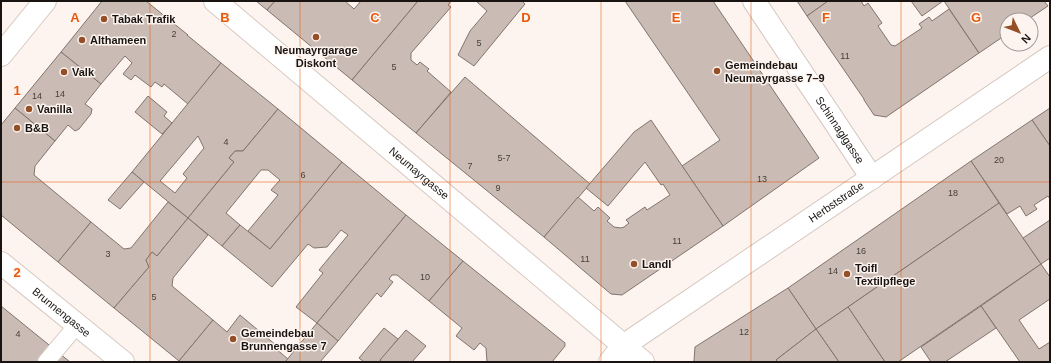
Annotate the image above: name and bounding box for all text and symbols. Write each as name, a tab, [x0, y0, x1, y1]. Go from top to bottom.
text: A	[70, 10, 80, 25]
text: B	[220, 10, 230, 25]
text: C	[370, 10, 380, 25]
text: D	[521, 10, 531, 25]
text: E	[672, 10, 681, 25]
text: F	[822, 10, 830, 25]
text: G	[971, 10, 981, 25]
north arrow	[999, 12, 1039, 52]
place label: Tabak Trafik	[112, 13, 176, 25]
marker: Tabak Trafik	[99, 14, 109, 24]
house number: 2	[171, 29, 177, 39]
marker: Neumayrgarage Diskont	[311, 32, 321, 42]
text: N	[1019, 32, 1033, 46]
place label: Althameen	[90, 34, 147, 46]
marker: Althameen	[77, 35, 87, 45]
house number: 5	[476, 38, 482, 48]
place label: Neumayrgarage Diskont	[274, 44, 358, 69]
house number: 11	[840, 51, 850, 61]
place label: Gemeindebau Neumayrgasse 7–9	[725, 59, 825, 84]
house number: 5	[391, 62, 397, 72]
place label: Valk	[72, 66, 95, 78]
marker: Gemeindebau Neumayrgasse 7–9	[712, 66, 722, 76]
marker: Valk	[59, 67, 69, 77]
text: 1	[13, 83, 21, 98]
house number: 14	[55, 89, 65, 99]
house number: 14	[32, 91, 42, 101]
street label: Schinnaglgasse	[813, 94, 867, 166]
place label: Vanilla	[37, 103, 73, 115]
marker: Vanilla	[24, 104, 34, 114]
place label: B&B	[25, 122, 49, 134]
marker: B&B	[12, 123, 22, 133]
house number: 4	[223, 137, 229, 147]
street label: Neumayrgasse	[387, 145, 451, 202]
house number: 5-7	[497, 153, 511, 163]
house number: 20	[994, 155, 1004, 165]
house number: 7	[467, 161, 473, 171]
house number: 6	[300, 170, 306, 180]
house number: 13	[757, 174, 767, 184]
street label: Herbststraße	[806, 179, 866, 225]
house number: 9	[495, 183, 501, 193]
house number: 18	[948, 188, 958, 198]
house number: 11	[672, 236, 682, 246]
house number: 16	[856, 246, 866, 256]
house number: 3	[105, 249, 111, 259]
house number: 11	[580, 254, 590, 264]
place label: Landl	[642, 258, 671, 270]
marker: Landl	[629, 259, 639, 269]
place label: Toifl Textilpflege	[855, 262, 915, 287]
text: 2	[13, 265, 21, 280]
house number: 14	[828, 266, 838, 276]
marker: Toifl Textilpflege	[842, 269, 852, 279]
house number: 10	[420, 272, 430, 282]
street label: Brunnengasse	[30, 285, 93, 339]
house number: 5	[151, 292, 157, 302]
place label: Gemeindebau Brunnengasse 7	[241, 327, 327, 352]
house number: 12	[739, 327, 749, 337]
house number: 4	[15, 329, 21, 339]
marker: Gemeindebau Brunnengasse 7	[228, 334, 238, 344]

